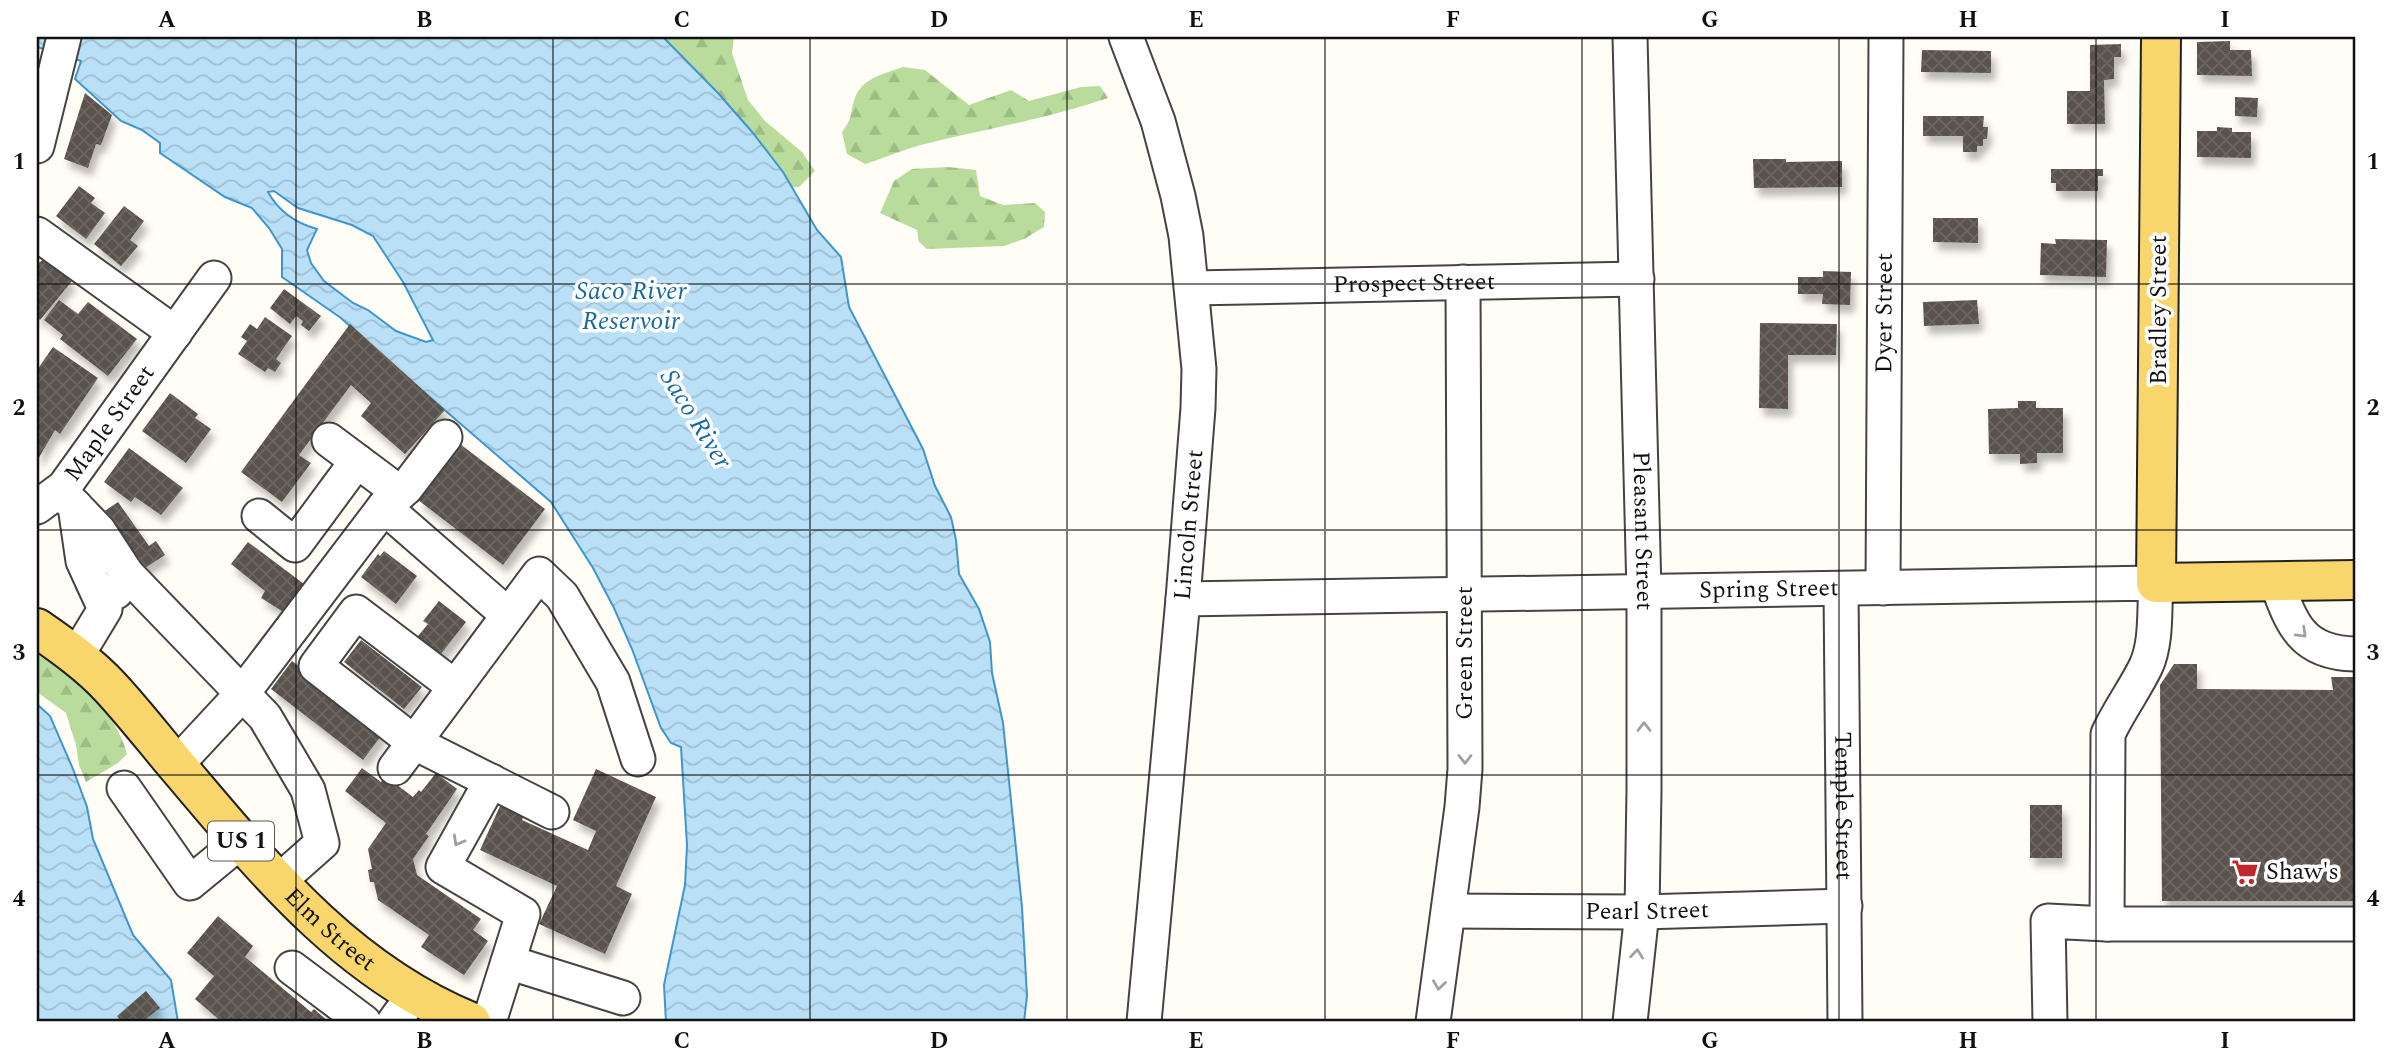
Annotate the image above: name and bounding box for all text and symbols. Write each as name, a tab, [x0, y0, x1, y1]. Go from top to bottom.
text: A	[158, 3, 176, 38]
text: B	[416, 3, 432, 38]
text: C	[674, 3, 690, 38]
text: D	[930, 3, 948, 38]
text: E	[1188, 3, 1204, 38]
text: F	[1446, 3, 1460, 38]
text: G	[1701, 3, 1719, 38]
text: H	[1958, 3, 1978, 38]
text: I	[2220, 3, 2230, 38]
text: 1	[13, 145, 25, 180]
text: 1	[2367, 145, 2379, 180]
street label: Bradley Street	[2141, 235, 2177, 385]
street label: Dyer Street	[1866, 253, 1903, 373]
street label: Prospect Street	[1332, 264, 1495, 303]
water label: Saco River Reservoir	[575, 271, 688, 341]
street label: Maple Street	[55, 358, 164, 489]
water label: Saco River	[650, 361, 743, 478]
text: 2	[13, 391, 26, 426]
text: 2	[2367, 391, 2380, 426]
street label: Lincoln Street	[1164, 448, 1214, 602]
street label: Pleasant Street	[1622, 451, 1662, 611]
street label: Spring Street	[1699, 570, 1839, 609]
street label: Green Street	[1447, 586, 1483, 720]
one-way arrow	[2294, 625, 2307, 637]
text: 3	[13, 636, 26, 671]
text: 3	[2367, 636, 2380, 671]
one-way arrow	[1636, 721, 1652, 732]
street label: Temple Street	[1824, 732, 1862, 880]
one-way arrow	[1457, 755, 1473, 765]
road number: US 1	[208, 821, 274, 860]
one-way arrow	[453, 833, 466, 846]
place label: Shaw's	[2266, 854, 2339, 890]
supermarket icon: Shaw's	[2230, 857, 2260, 887]
street label: Elm Street	[275, 879, 383, 981]
text: 4	[13, 882, 26, 917]
text: 4	[2367, 882, 2380, 917]
street label: Pearl Street	[1585, 892, 1709, 930]
one-way arrow	[1629, 949, 1644, 960]
one-way arrow	[1431, 979, 1446, 991]
text: A	[158, 1024, 176, 1059]
text: B	[416, 1024, 432, 1059]
text: C	[674, 1024, 690, 1059]
text: D	[930, 1024, 948, 1059]
text: E	[1188, 1024, 1204, 1059]
text: F	[1446, 1024, 1460, 1059]
text: G	[1701, 1024, 1719, 1059]
text: H	[1958, 1024, 1978, 1059]
text: I	[2220, 1024, 2230, 1059]

